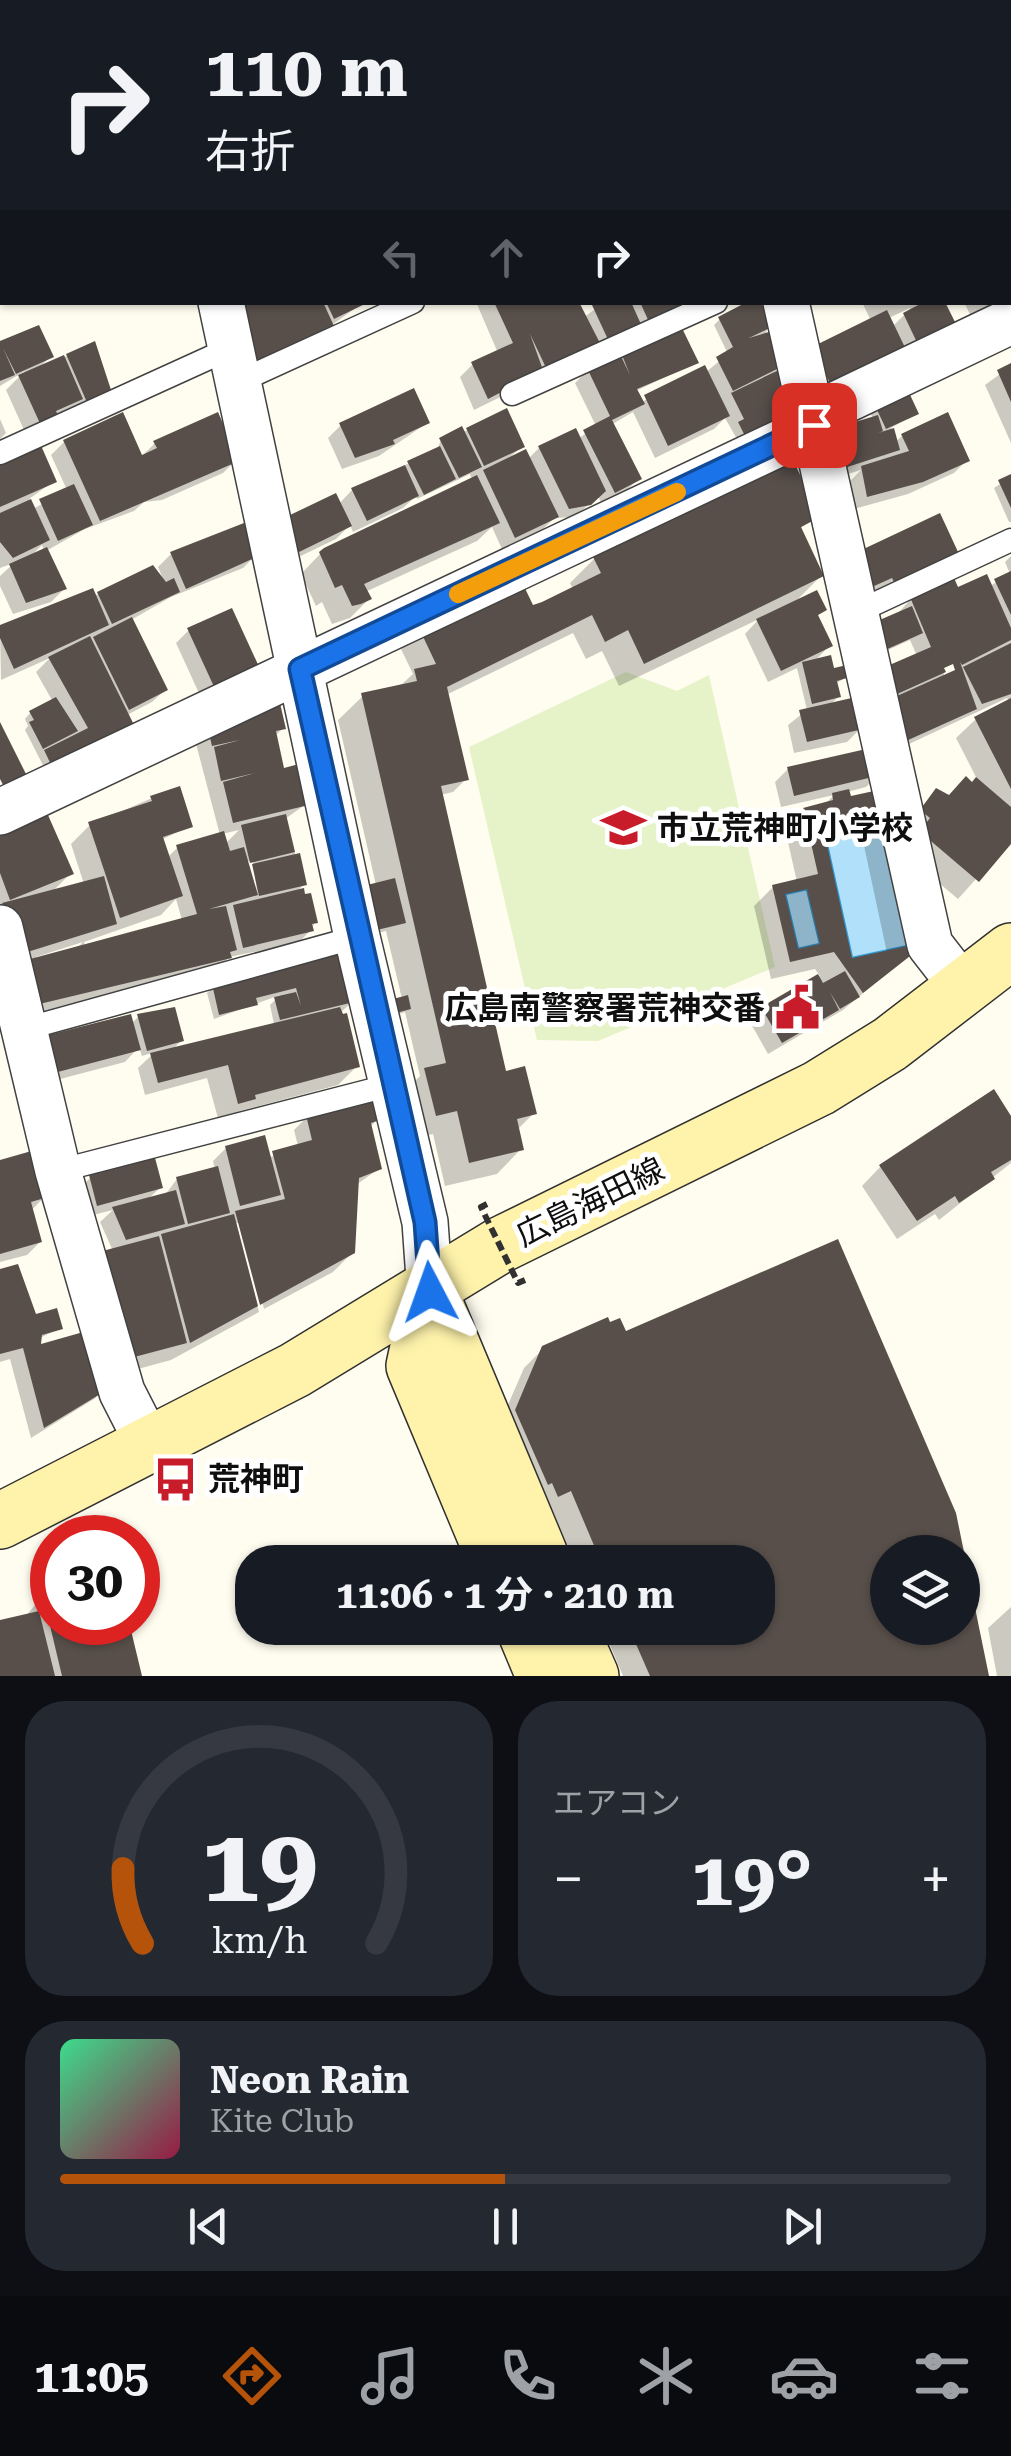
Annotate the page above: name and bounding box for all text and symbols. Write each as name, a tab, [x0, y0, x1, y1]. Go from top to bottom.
text: 110 m	[205, 31, 408, 113]
icon: right	[40, 40, 170, 170]
text: 右折	[205, 125, 295, 178]
icon: left	[374, 230, 429, 285]
icon: ahead	[479, 230, 534, 285]
icon: right	[584, 230, 639, 285]
pin	[772, 383, 857, 468]
icon: arrive	[787, 398, 842, 453]
school or university icon: 市立荒神町小学校	[600, 804, 648, 852]
place label: 市立荒神町小学校	[657, 809, 913, 847]
public building icon: 広島南警察署荒神交番	[774, 984, 822, 1032]
place label: 広島南警察署荒神交番	[445, 989, 765, 1027]
street label: 広島海田線	[510, 1150, 670, 1254]
position arrow	[378, 1240, 482, 1344]
bus stop icon: 荒神町	[151, 1455, 199, 1503]
place label: 荒神町	[208, 1460, 304, 1498]
speed limit sign: 30	[30, 1515, 160, 1645]
map controls	[870, 1535, 980, 1645]
button: layers	[870, 1535, 980, 1645]
text: 11:06 · 1 分 · 210 m	[336, 1573, 674, 1617]
text: エアコン	[553, 1784, 681, 1822]
text: 19	[201, 1805, 317, 1926]
text: 19°	[691, 1835, 813, 1923]
text: −	[553, 1847, 584, 1911]
text: +	[920, 1847, 951, 1911]
text: km/h	[211, 1920, 307, 1962]
text: Neon Rain	[210, 2058, 409, 2102]
text: Kite Club	[210, 2102, 354, 2140]
icon: previous	[181, 2199, 236, 2254]
icon: pause	[478, 2199, 533, 2254]
icon: next	[775, 2199, 830, 2254]
icon: directions	[217, 2341, 287, 2411]
icon: music	[355, 2341, 425, 2411]
icon: phone	[493, 2341, 563, 2411]
icon: climate	[631, 2341, 701, 2411]
icon: car	[769, 2341, 839, 2411]
icon: filters	[907, 2341, 977, 2411]
text: 11:05	[34, 2350, 149, 2403]

